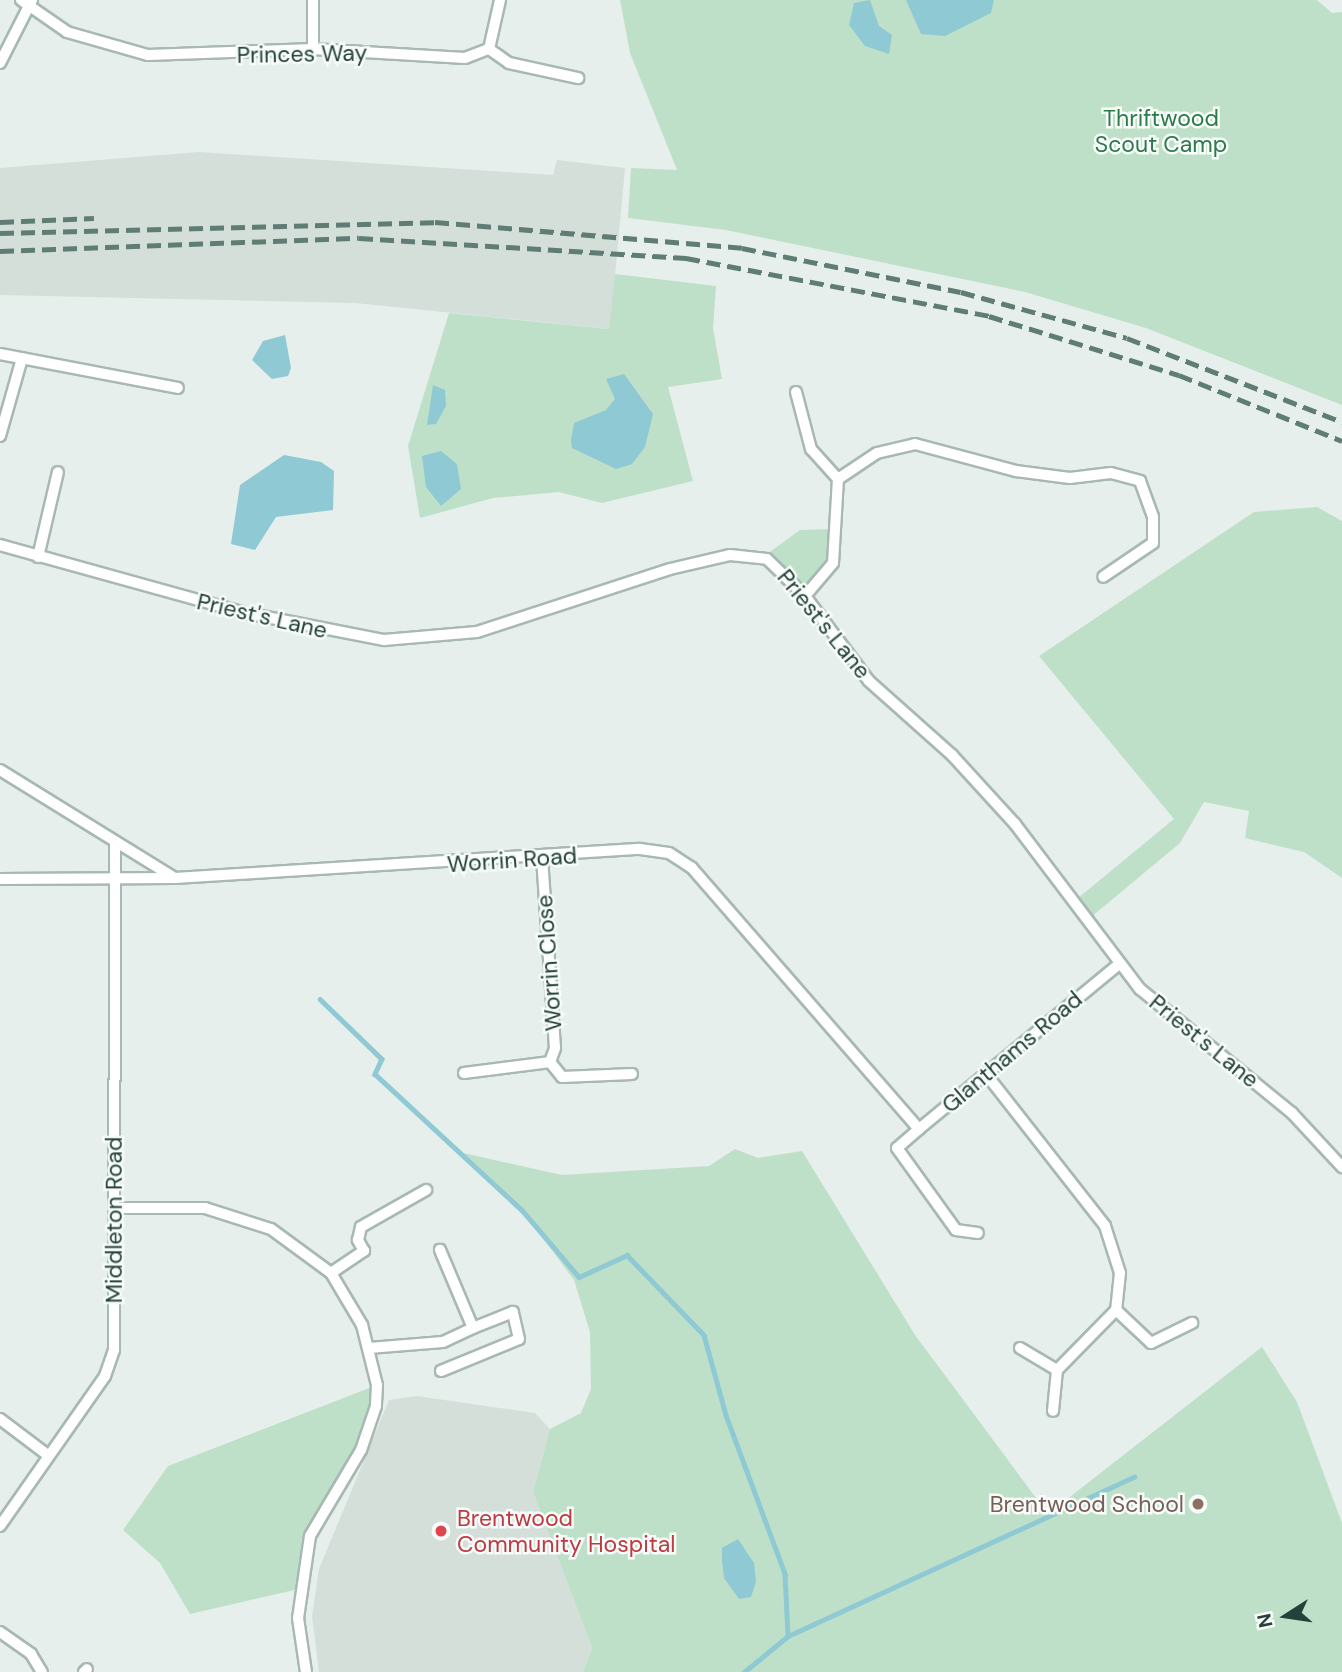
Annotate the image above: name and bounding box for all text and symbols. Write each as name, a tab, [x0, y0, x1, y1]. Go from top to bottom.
street label: Princes Way	[236, 39, 368, 69]
park label: Thriftwood Scout Camp	[1095, 104, 1227, 158]
street label: Priest's Lane	[772, 564, 876, 684]
street label: Priest's Lane	[194, 588, 330, 644]
street label: Worrin Road	[446, 842, 578, 878]
street label: Worrin Close	[530, 894, 568, 1032]
street label: Glanthams Road	[936, 985, 1088, 1119]
street label: Priest's Lane	[1144, 989, 1264, 1093]
street label: Middleton Road	[100, 1137, 128, 1303]
place label: Brentwood School	[990, 1490, 1184, 1518]
marker: Brentwood School	[1190, 1496, 1206, 1512]
place label: Brentwood Community Hospital	[457, 1504, 675, 1558]
marker: Brentwood Community Hospital	[431, 1521, 451, 1541]
north arrow	[1251, 1581, 1321, 1651]
text: N	[1251, 1611, 1279, 1630]

